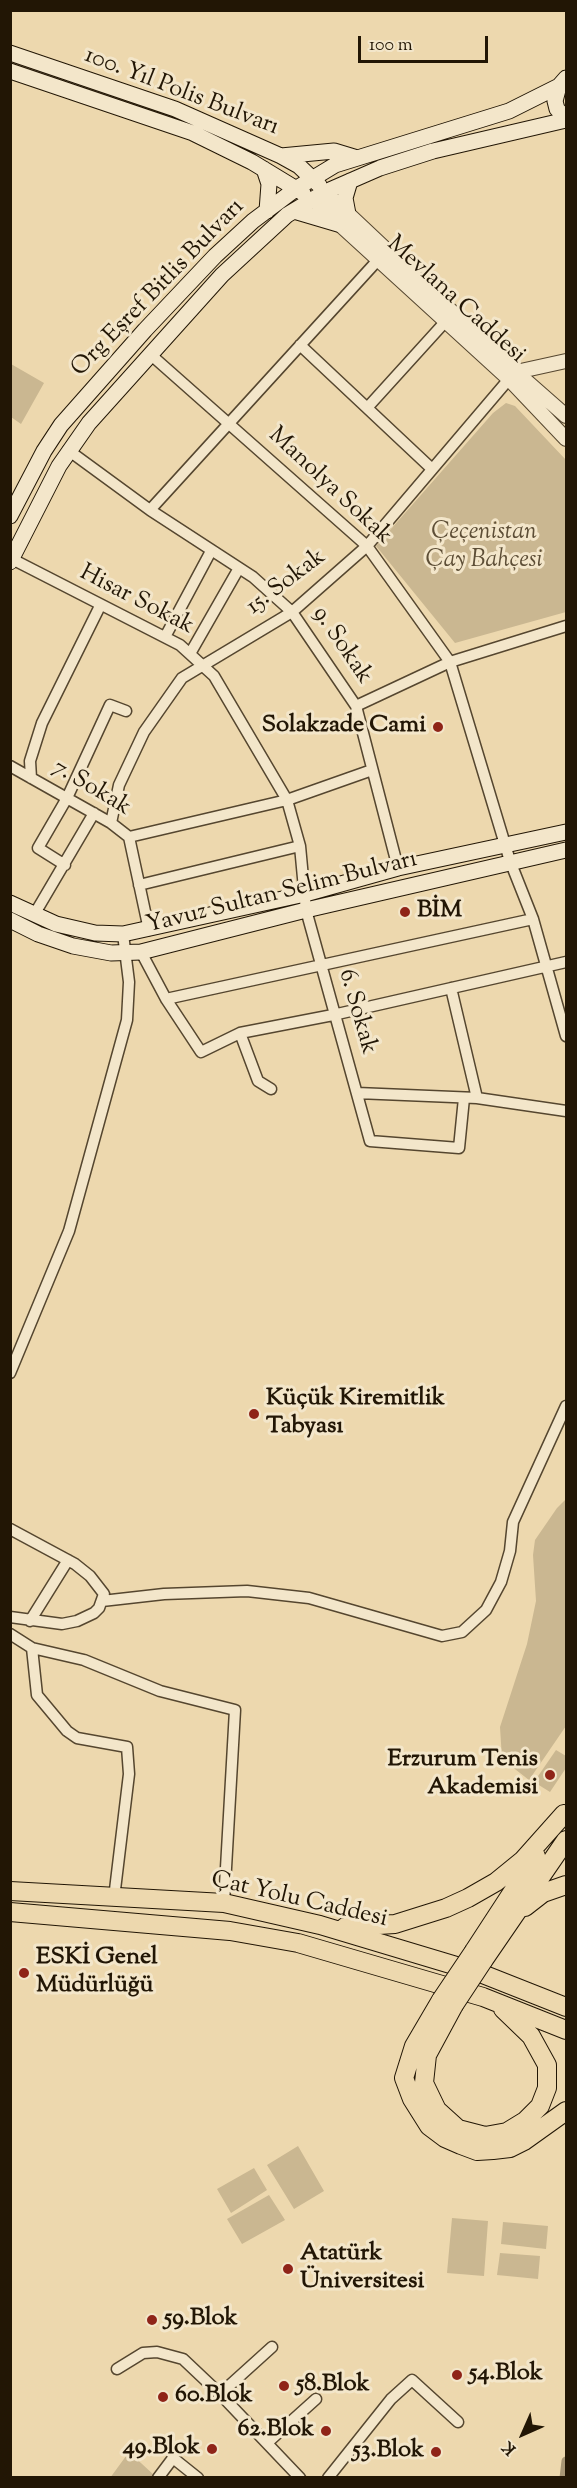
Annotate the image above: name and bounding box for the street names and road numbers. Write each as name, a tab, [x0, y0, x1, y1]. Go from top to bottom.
street label: 100. Yıl Polis Bulvarı	[80, 43, 282, 143]
street label: Org Eşref Bitlis Bulvarı	[67, 194, 251, 384]
street label: Mevlana Caddesi	[380, 231, 530, 371]
street label: Manolya Sokak	[261, 422, 397, 552]
street label: 15. Sokak	[242, 544, 332, 622]
street label: Hisar Sokak	[74, 560, 198, 642]
street label: 9. Sokak	[305, 602, 377, 690]
street label: 7. Sokak	[46, 754, 136, 824]
street label: Yavuz Sultan Selim Bulvarı	[144, 846, 420, 942]
street label: 6. Sokak	[330, 966, 382, 1058]
street label: Çat Yolu Caddesi	[208, 1867, 390, 1935]

